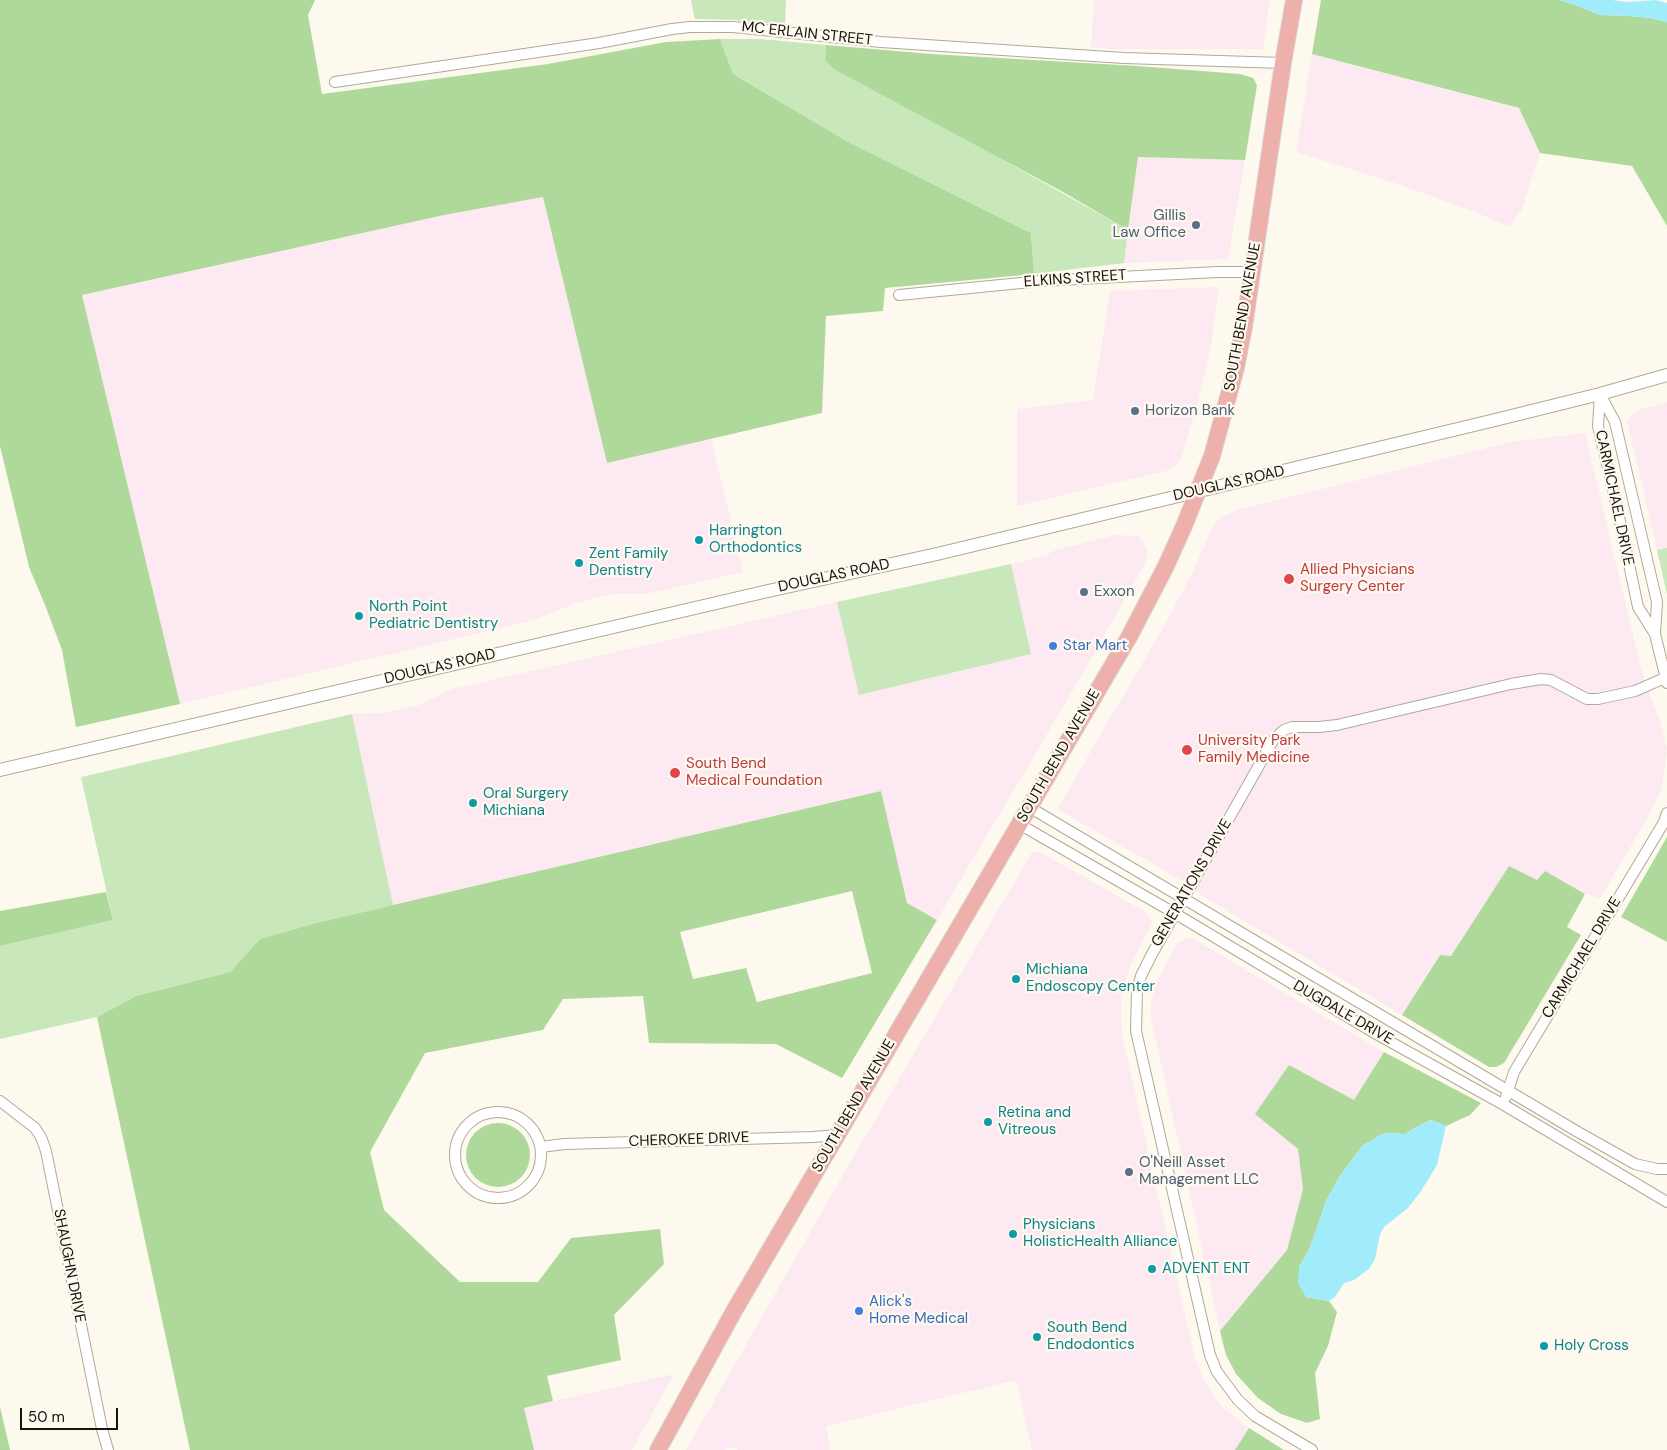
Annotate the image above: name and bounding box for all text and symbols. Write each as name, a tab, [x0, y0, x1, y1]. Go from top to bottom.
street label: MC ERLAIN STREET	[741, 18, 873, 50]
place label: Gillis Law Office	[1112, 207, 1186, 242]
marker: Gillis Law Office	[1190, 219, 1202, 231]
street label: SOUTH BEND AVENUE	[1221, 241, 1265, 393]
street label: ELKINS STREET	[1023, 266, 1127, 292]
place label: Horizon Bank	[1145, 402, 1235, 420]
marker: Horizon Bank	[1129, 405, 1141, 417]
street label: CARMICHAEL DRIVE	[1591, 429, 1637, 567]
street label: DOUGLAS ROAD	[1172, 462, 1286, 506]
place label: Harrington Orthodontics	[709, 522, 802, 557]
marker: Harrington Orthodontics	[693, 534, 705, 546]
place label: Zent Family Dentistry	[589, 545, 668, 580]
street label: DOUGLAS ROAD	[777, 555, 891, 597]
marker: Zent Family Dentistry	[573, 557, 585, 569]
place label: Allied Physicians Surgery Center	[1300, 561, 1415, 596]
marker: Allied Physicians Surgery Center	[1282, 572, 1296, 586]
place label: Exxon	[1094, 583, 1135, 601]
marker: Exxon	[1078, 586, 1090, 598]
place label: North Point Pediatric Dentistry	[369, 598, 498, 633]
marker: North Point Pediatric Dentistry	[353, 610, 365, 622]
place label: Star Mart	[1063, 637, 1127, 655]
marker: Star Mart	[1047, 640, 1059, 652]
street label: DOUGLAS ROAD	[383, 645, 497, 689]
street label: SOUTH BEND AVENUE	[1014, 686, 1104, 826]
place label: University Park Family Medicine	[1198, 732, 1310, 767]
marker: University Park Family Medicine	[1180, 743, 1194, 757]
place label: South Bend Medical Foundation	[686, 755, 822, 790]
marker: South Bend Medical Foundation	[668, 766, 682, 780]
place label: Oral Surgery Michiana	[483, 785, 569, 820]
marker: Oral Surgery Michiana	[467, 797, 479, 809]
street label: GENERATIONS DRIVE	[1148, 816, 1236, 950]
street label: CARMICHAEL DRIVE	[1539, 894, 1625, 1022]
place label: Michiana Endoscopy Center	[1026, 961, 1155, 996]
marker: Michiana Endoscopy Center	[1010, 973, 1022, 985]
street label: DUGDALE DRIVE	[1290, 977, 1396, 1049]
street label: SOUTH BEND AVENUE	[809, 1036, 899, 1176]
place label: Retina and Vitreous	[998, 1104, 1071, 1139]
marker: Retina and Vitreous	[982, 1116, 994, 1128]
street label: CHEROKEE DRIVE	[628, 1129, 750, 1151]
place label: O'Neill Asset Management LLC	[1139, 1154, 1259, 1189]
marker: O'Neill Asset Management LLC	[1123, 1166, 1135, 1178]
street label: SHAUGHN DRIVE	[49, 1208, 89, 1324]
place label: Physicians HolisticHealth Alliance	[1023, 1216, 1177, 1251]
marker: Physicians HolisticHealth Alliance	[1007, 1228, 1019, 1240]
place label: ADVENT ENT	[1162, 1260, 1250, 1278]
marker: ADVENT ENT	[1146, 1263, 1158, 1275]
place label: Alick's Home Medical	[869, 1293, 968, 1328]
marker: Alick's Home Medical	[853, 1305, 865, 1317]
place label: South Bend Endodontics	[1047, 1319, 1135, 1354]
marker: South Bend Endodontics	[1031, 1331, 1043, 1343]
place label: Holy Cross	[1554, 1337, 1629, 1355]
marker: Holy Cross	[1538, 1340, 1550, 1352]
scale bar	[22, 1398, 120, 1430]
text: 50 m	[28, 1407, 65, 1427]

